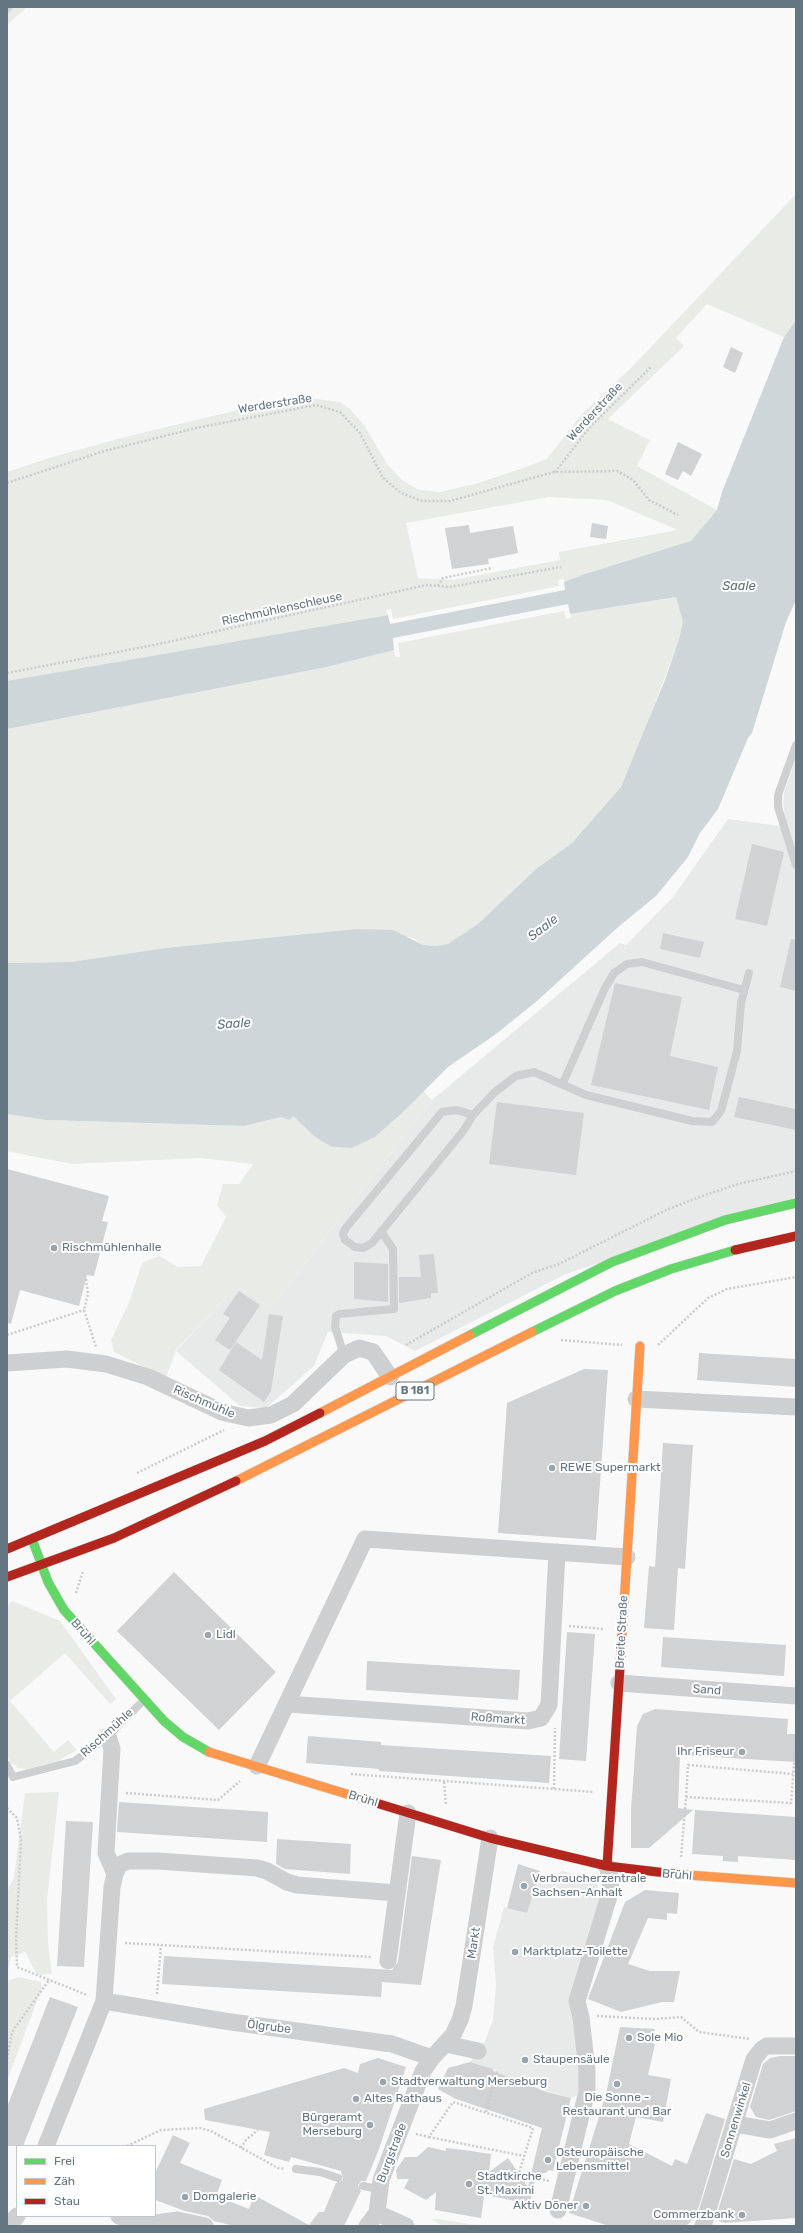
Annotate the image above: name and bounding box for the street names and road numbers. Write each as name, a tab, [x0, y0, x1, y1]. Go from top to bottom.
street label: Werderstraße	[564, 380, 626, 444]
street label: Werderstraße	[237, 391, 313, 417]
street label: Rischmühlenschleuse	[221, 589, 343, 629]
road number: B 181	[396, 1382, 434, 1400]
street label: Rischmühle	[171, 1383, 237, 1421]
street label: Breite Straße	[613, 1595, 631, 1669]
street label: Brühl	[68, 1616, 98, 1648]
street label: Sand	[692, 1682, 722, 1698]
street label: Rischmühle	[78, 1706, 136, 1760]
street label: Roßmarkt	[470, 1710, 526, 1728]
street label: Brühl	[347, 1788, 379, 1810]
street label: Brühl	[661, 1867, 693, 1883]
street label: Markt	[464, 1926, 484, 1960]
street label: Ölgrube	[246, 2017, 292, 2037]
street label: Sonnenwinkel	[718, 2081, 754, 2159]
street label: Burgstraße	[374, 2121, 410, 2185]

